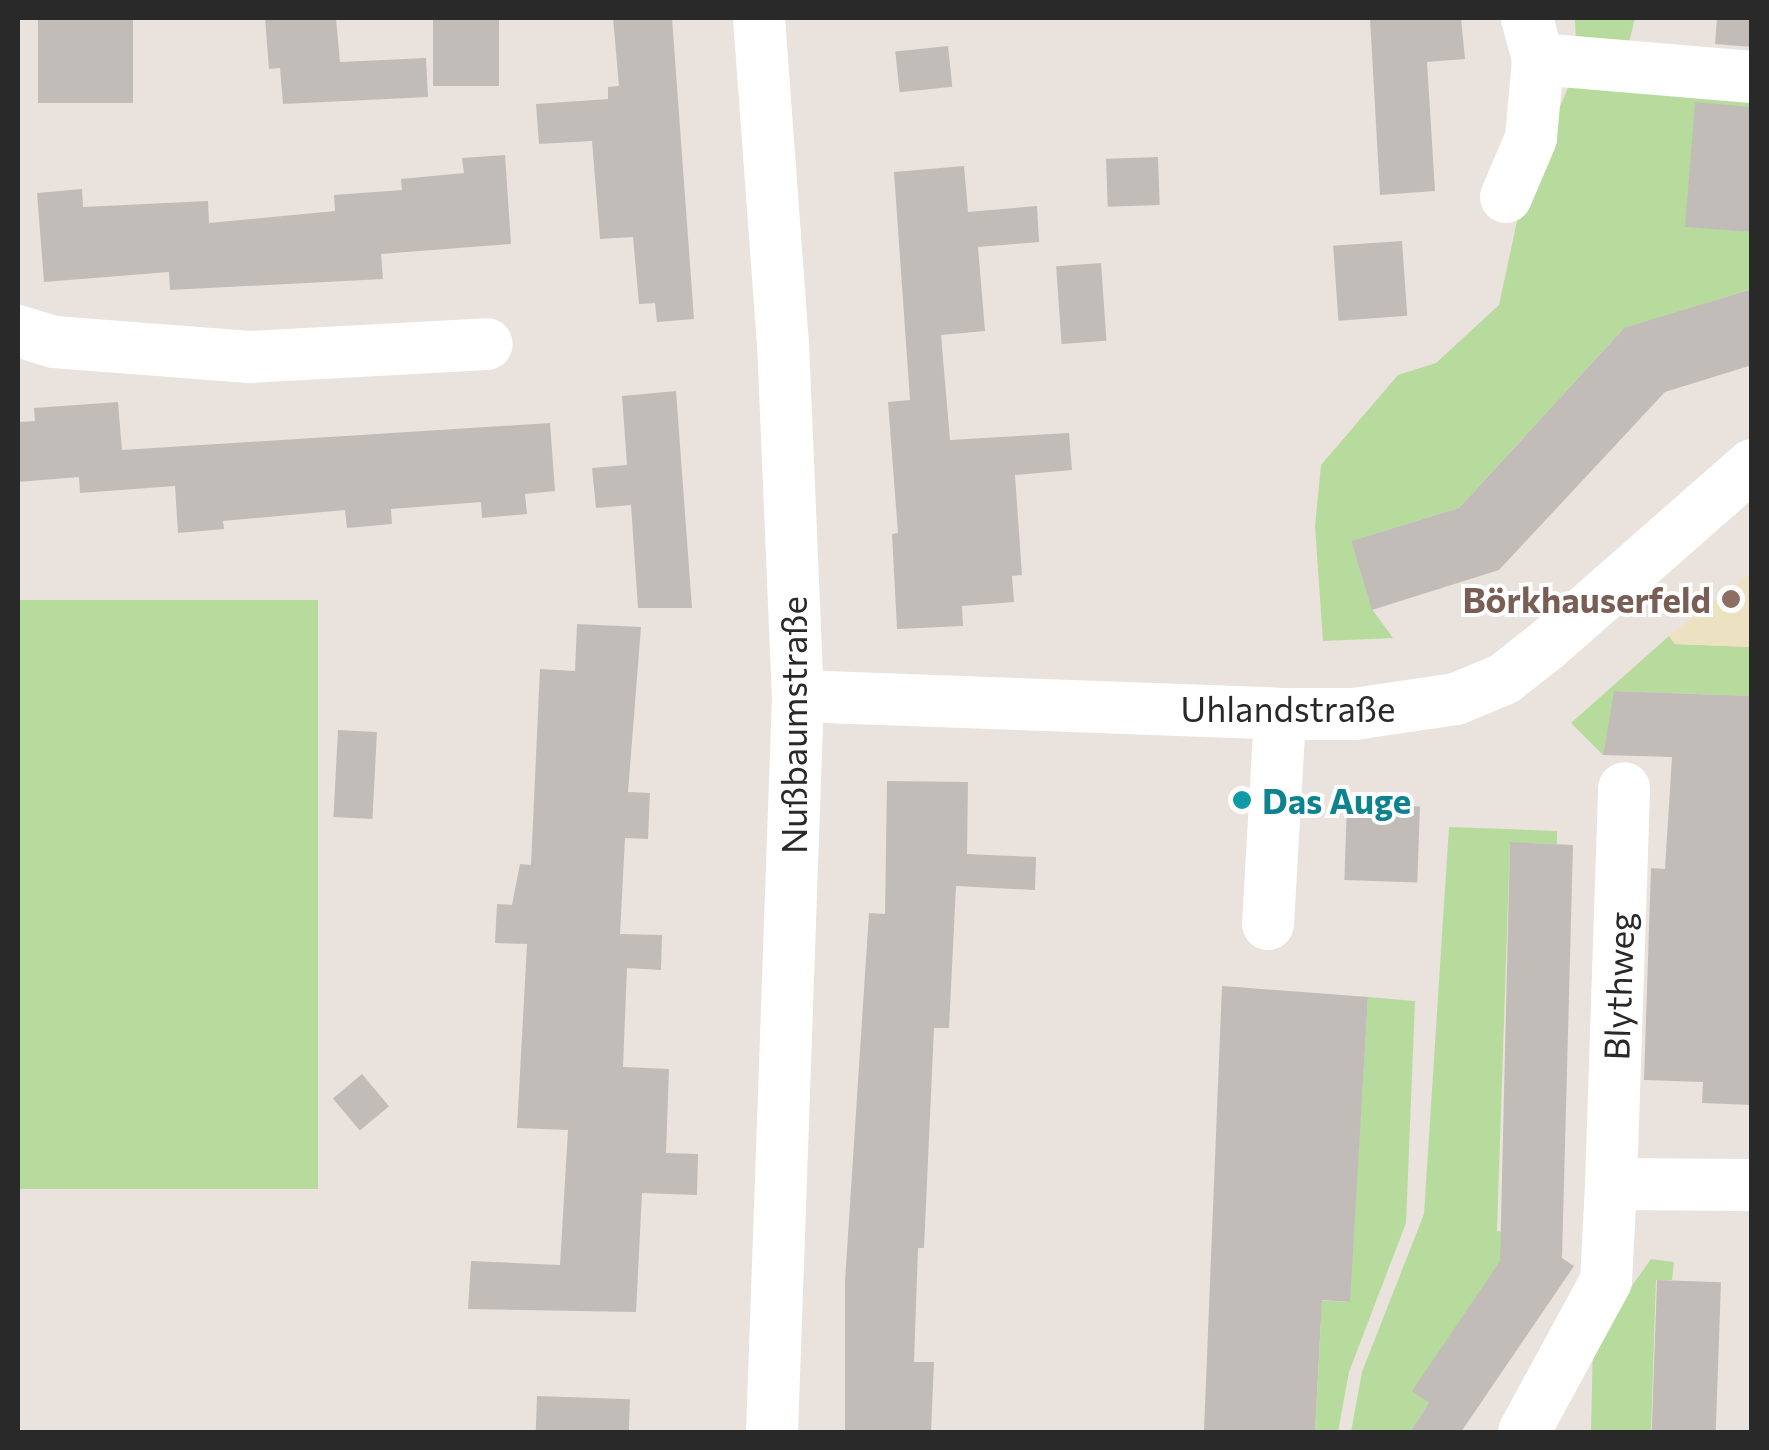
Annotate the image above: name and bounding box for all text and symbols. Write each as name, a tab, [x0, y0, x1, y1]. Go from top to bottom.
place label: Börkhauserfeld	[1462, 578, 1711, 620]
marker: Börkhauserfeld	[1720, 588, 1742, 610]
street label: Nußbaumstraße	[772, 596, 814, 854]
street label: Uhlandstraße	[1181, 687, 1395, 729]
place label: Das Auge	[1262, 779, 1411, 821]
marker: Das Auge	[1231, 789, 1253, 811]
street label: Blythweg	[1594, 911, 1642, 1061]

